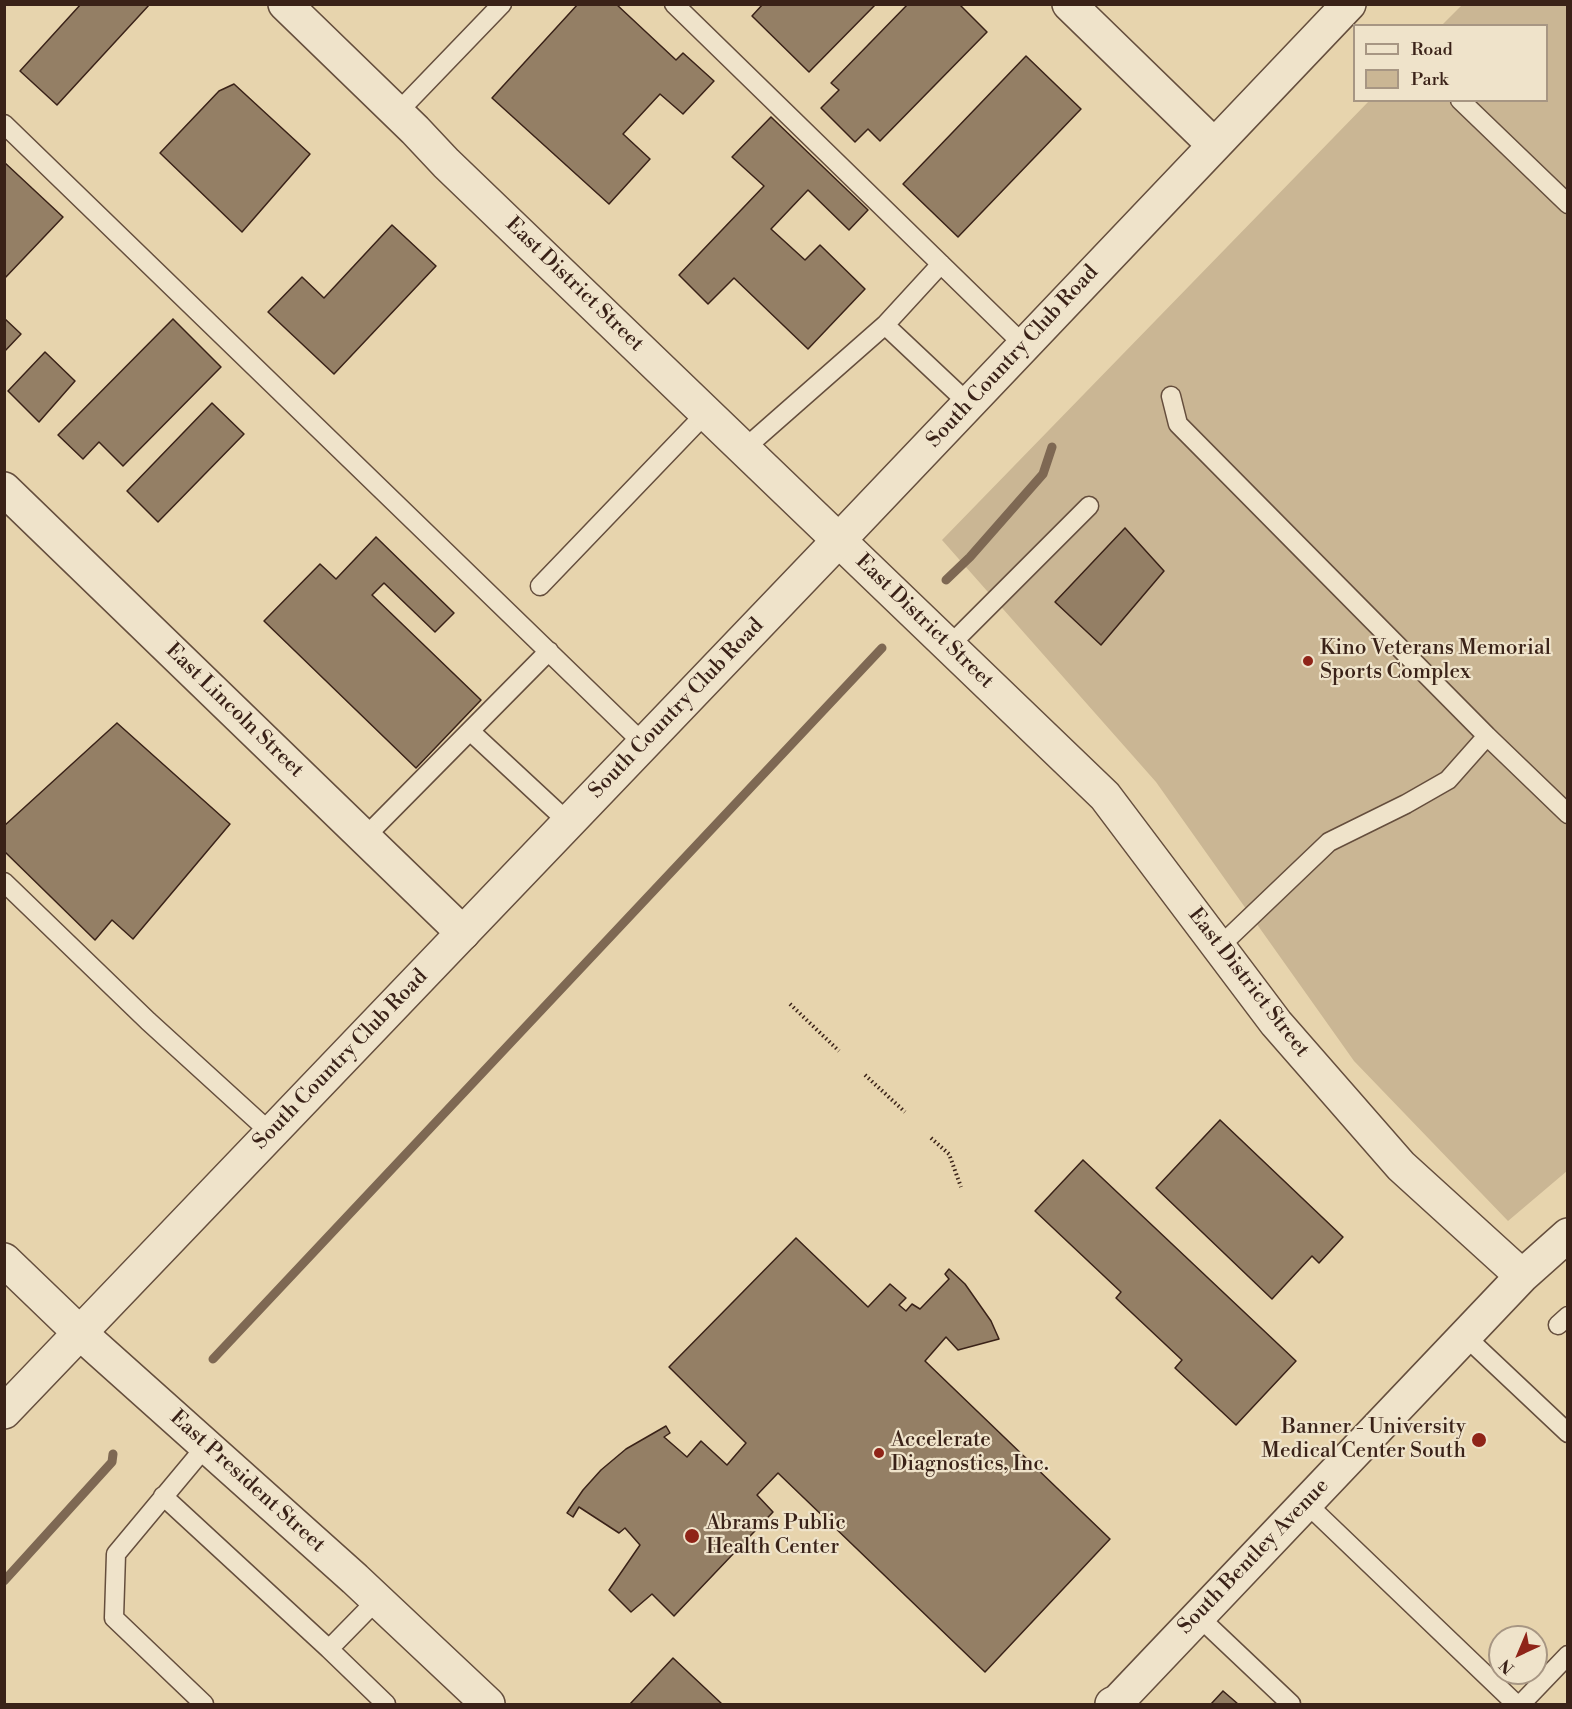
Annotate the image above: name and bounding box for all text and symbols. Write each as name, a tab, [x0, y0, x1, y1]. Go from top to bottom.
legend	[1353, 24, 1548, 102]
text: Road	[1411, 38, 1453, 61]
text: Park	[1411, 68, 1448, 91]
street label: East District Street	[500, 213, 648, 357]
street label: South Country Club Road	[922, 260, 1104, 454]
street label: East District Street	[850, 550, 998, 694]
street label: South Country Club Road	[584, 614, 770, 804]
place label: Kino Veterans Memorial Sports Complex	[1320, 636, 1551, 686]
street label: East Lincoln Street	[160, 639, 308, 783]
marker: Kino Veterans Memorial Sports Complex	[1301, 654, 1315, 668]
street label: East District Street	[1182, 903, 1314, 1063]
street label: South Country Club Road	[248, 965, 434, 1155]
street label: East President Street	[164, 1406, 330, 1558]
place label: Banner - University Medical Center South	[1261, 1415, 1466, 1465]
place label: Accelerate Diagnostics, Inc.	[891, 1428, 1049, 1478]
marker: Banner - University Medical Center South	[1470, 1431, 1488, 1449]
marker: Accelerate Diagnostics, Inc.	[872, 1446, 886, 1460]
street label: South Bentley Avenue	[1173, 1474, 1335, 1640]
place label: Abrams Public Health Center	[706, 1511, 846, 1561]
marker: Abrams Public Health Center	[683, 1527, 701, 1545]
north arrow	[1488, 1625, 1548, 1685]
text: N	[1495, 1655, 1518, 1678]

